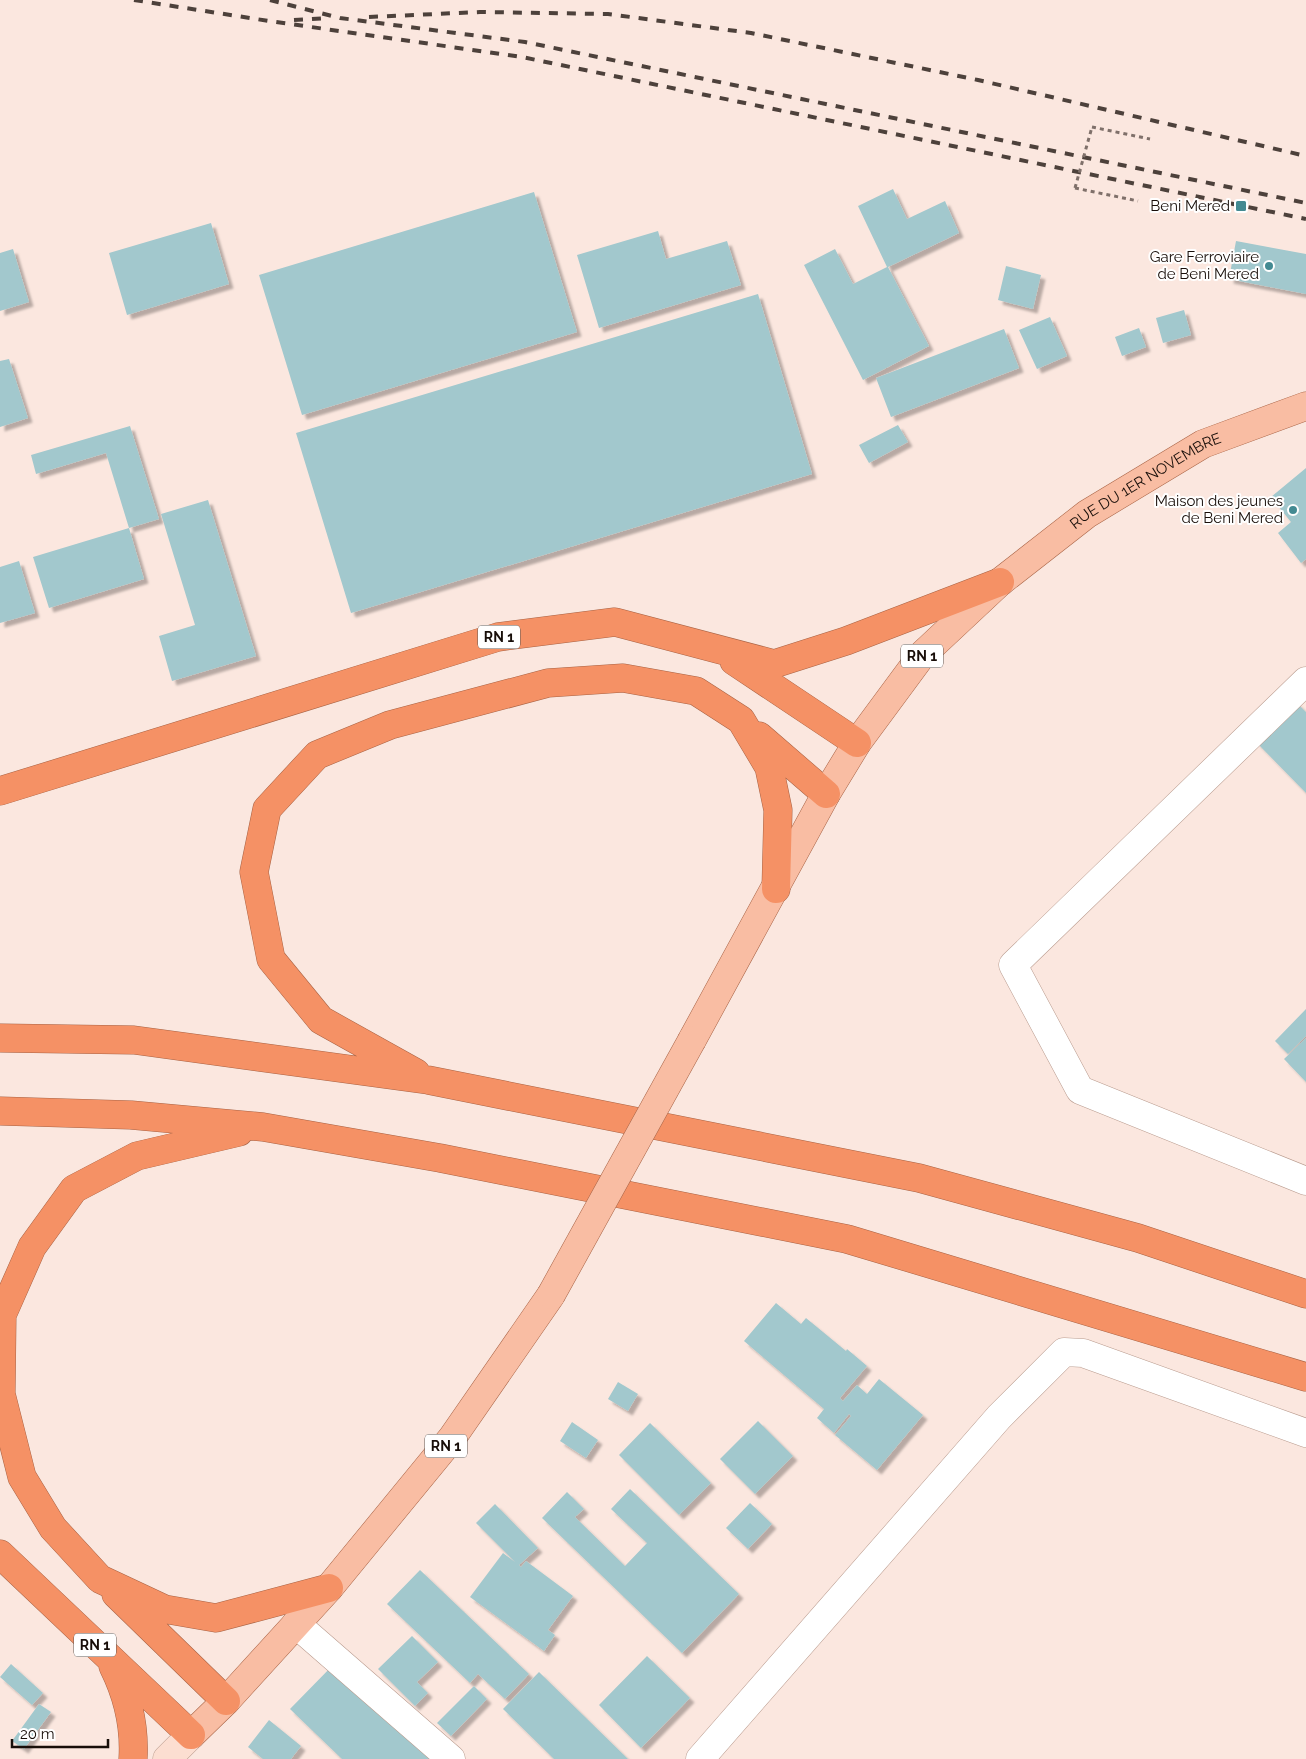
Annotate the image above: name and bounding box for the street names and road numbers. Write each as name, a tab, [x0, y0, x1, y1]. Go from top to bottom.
street label: RUE DU 1ER NOVEMBRE	[1066, 429, 1224, 533]
road number: RN 1	[478, 626, 520, 649]
road number: RN 1	[901, 644, 943, 668]
road number: RN 1	[425, 1434, 467, 1458]
road number: RN 1	[74, 1634, 116, 1656]

